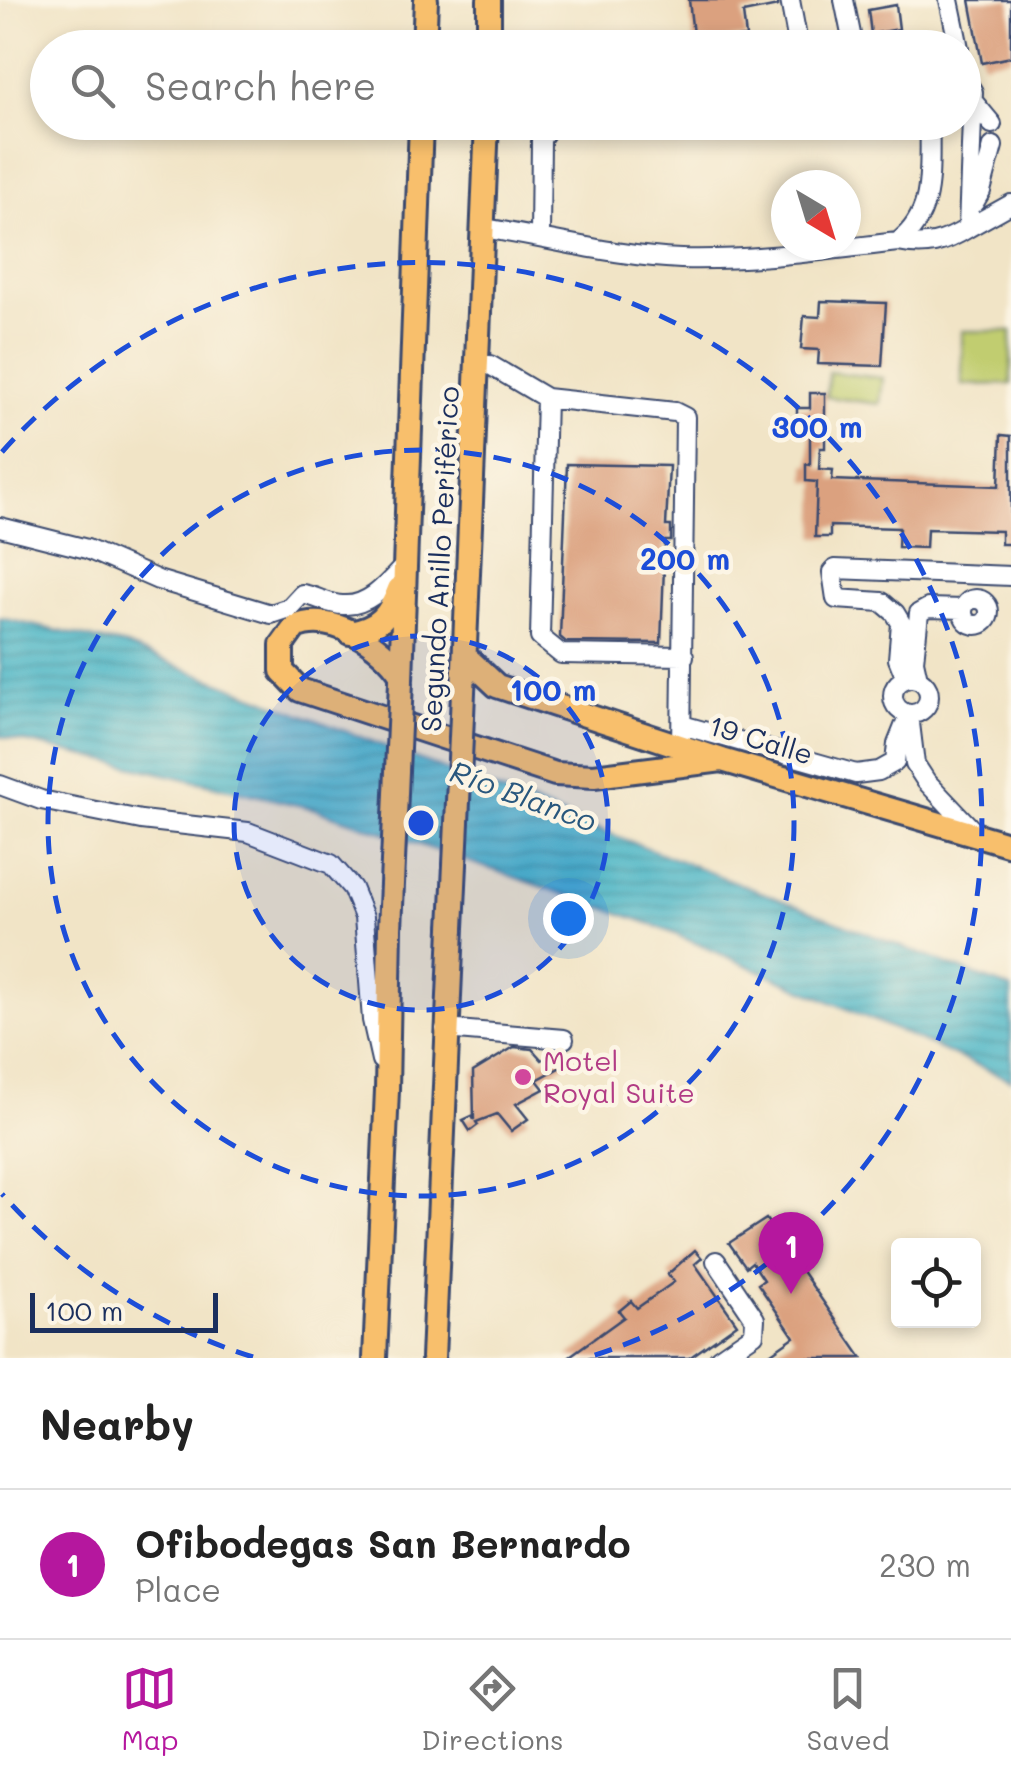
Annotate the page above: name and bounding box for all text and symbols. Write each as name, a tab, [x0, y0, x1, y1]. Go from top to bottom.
search box	[30, 30, 981, 140]
icon: search	[65, 58, 120, 113]
text: Search here	[145, 60, 376, 110]
north arrow	[771, 170, 861, 260]
street label: Segundo Anillo Periférico	[412, 385, 466, 733]
text: 300 m	[771, 406, 863, 446]
text: 200 m	[640, 538, 730, 578]
text: 100 m	[510, 669, 596, 709]
street label: 19 Calle	[705, 706, 818, 772]
water label: Río Blanco	[445, 750, 602, 840]
centre of rings	[403, 805, 439, 841]
your location	[543, 893, 594, 944]
place label: Motel Royal Suite	[543, 1042, 695, 1110]
marker: Motel Royal Suite	[512, 1066, 534, 1088]
pin: 1	[758, 1212, 824, 1294]
map controls	[891, 1238, 981, 1328]
button: locate	[891, 1238, 981, 1328]
scale bar	[30, 1288, 218, 1332]
text: 100 m	[45, 1292, 123, 1328]
text: Nearby	[40, 1396, 194, 1451]
text: Ofibodegas San Bernardo	[135, 1518, 630, 1568]
text: 1	[65, 1543, 80, 1585]
text: 230 m	[879, 1543, 971, 1585]
text: Place	[135, 1568, 221, 1610]
tab: Map	[121, 1661, 178, 1757]
tab: Directions	[421, 1661, 564, 1757]
tab: Saved	[806, 1661, 890, 1757]

